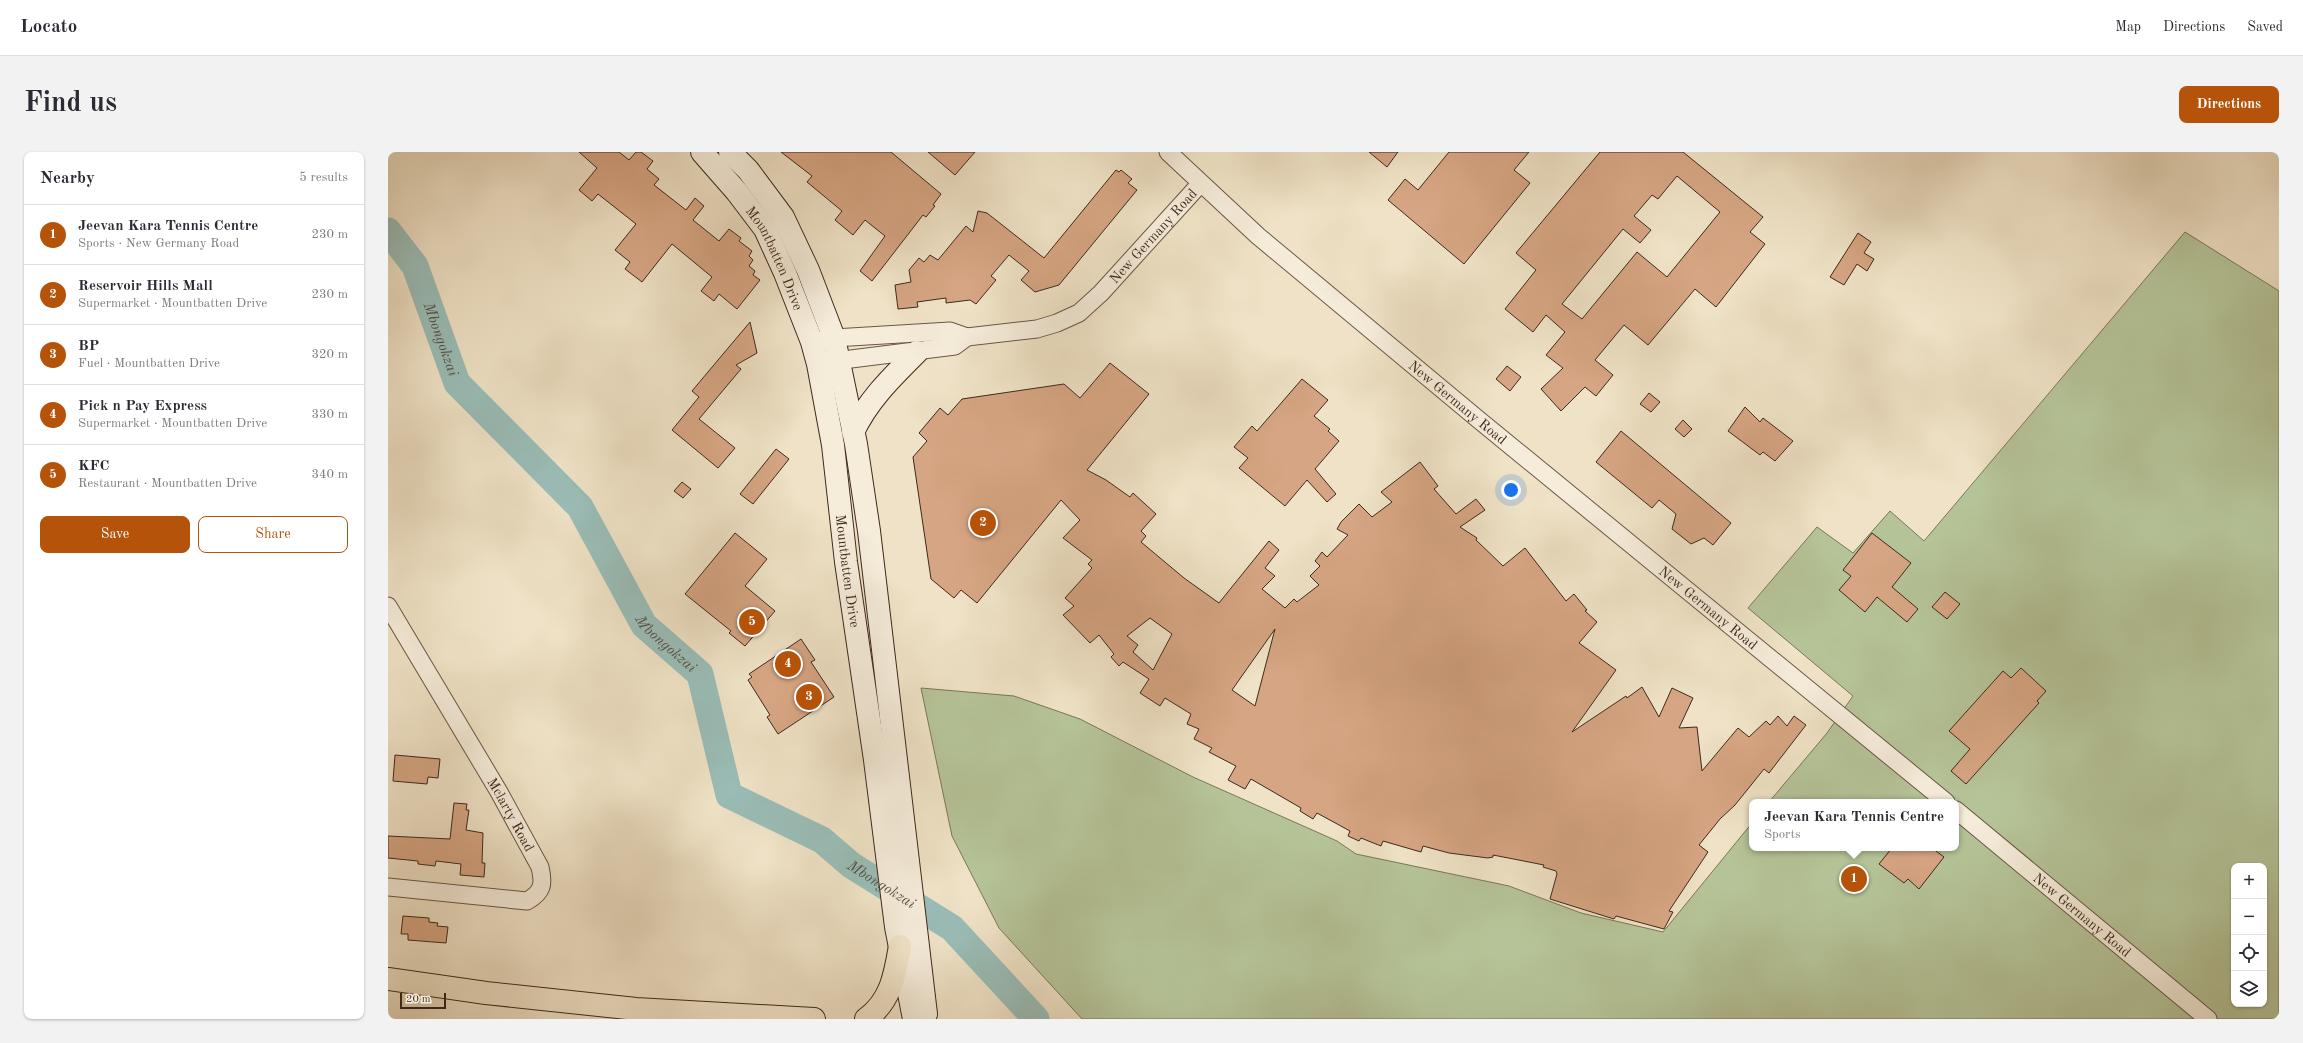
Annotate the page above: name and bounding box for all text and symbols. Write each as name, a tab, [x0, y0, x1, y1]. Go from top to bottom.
text: Locato	[20, 18, 77, 37]
text: Map	[2115, 20, 2141, 34]
text: Directions	[2163, 20, 2225, 34]
text: Saved	[2247, 20, 2283, 34]
button: Directions	[2179, 86, 2279, 123]
text: Find us	[24, 90, 117, 118]
text: Nearby	[40, 170, 95, 187]
text: 5 results	[299, 171, 348, 184]
street label: New Germany Road	[1107, 187, 1200, 287]
street label: Mountbatten Drive	[743, 204, 805, 312]
text: Jeevan Kara Tennis Centre	[78, 219, 258, 234]
text: 1	[49, 228, 57, 241]
text: 230 m	[311, 228, 348, 241]
text: Sports · New Germany Road	[78, 237, 239, 250]
text: Reservoir Hills Mall	[78, 279, 213, 294]
text: 2	[49, 288, 57, 301]
text: 230 m	[311, 288, 348, 301]
text: Supermarket · Mountbatten Drive	[78, 297, 267, 310]
water label: Mbongokzai	[419, 300, 460, 379]
text: BP	[78, 339, 99, 354]
text: 3	[49, 348, 57, 361]
text: 320 m	[311, 348, 348, 361]
text: Fuel · Mountbatten Drive	[78, 357, 220, 370]
street label: New Germany Road	[1406, 358, 1509, 447]
text: Pick n Pay Express	[78, 399, 207, 414]
text: 4	[49, 408, 57, 421]
text: 330 m	[311, 408, 348, 421]
text: Supermarket · Mountbatten Drive	[78, 417, 267, 430]
text: KFC	[78, 459, 110, 474]
text: 5	[49, 468, 57, 481]
text: 340 m	[311, 468, 348, 481]
text: Restaurant · Mountbatten Drive	[78, 477, 257, 490]
your location	[1501, 480, 1521, 500]
pin: 2	[970, 508, 996, 538]
street label: Mountbatten Drive	[833, 514, 862, 629]
button: Save	[40, 516, 190, 553]
button: Share	[198, 516, 348, 553]
street label: New Germany Road	[1656, 564, 1760, 653]
pin: 5	[739, 607, 765, 637]
water label: Mbongokzai	[631, 612, 699, 676]
pin: 4	[775, 649, 801, 679]
pin: 3	[796, 682, 822, 712]
street label: Mclarty Road	[484, 776, 536, 854]
popup	[1749, 799, 1959, 851]
text: Jeevan Kara Tennis Centre	[1764, 810, 1944, 825]
text: Sports	[1764, 828, 1801, 841]
water label: Mbongokzai	[843, 858, 918, 912]
map controls	[2231, 863, 2267, 1007]
button: +	[2231, 863, 2267, 899]
pin: 1	[1841, 864, 1867, 894]
street label: New Germany Road	[2030, 871, 2133, 960]
button: −	[2231, 899, 2267, 935]
button: locate	[2231, 935, 2267, 971]
button: layers	[2231, 971, 2267, 1007]
scale bar	[400, 991, 446, 1010]
text: 20 m	[406, 994, 431, 1005]

